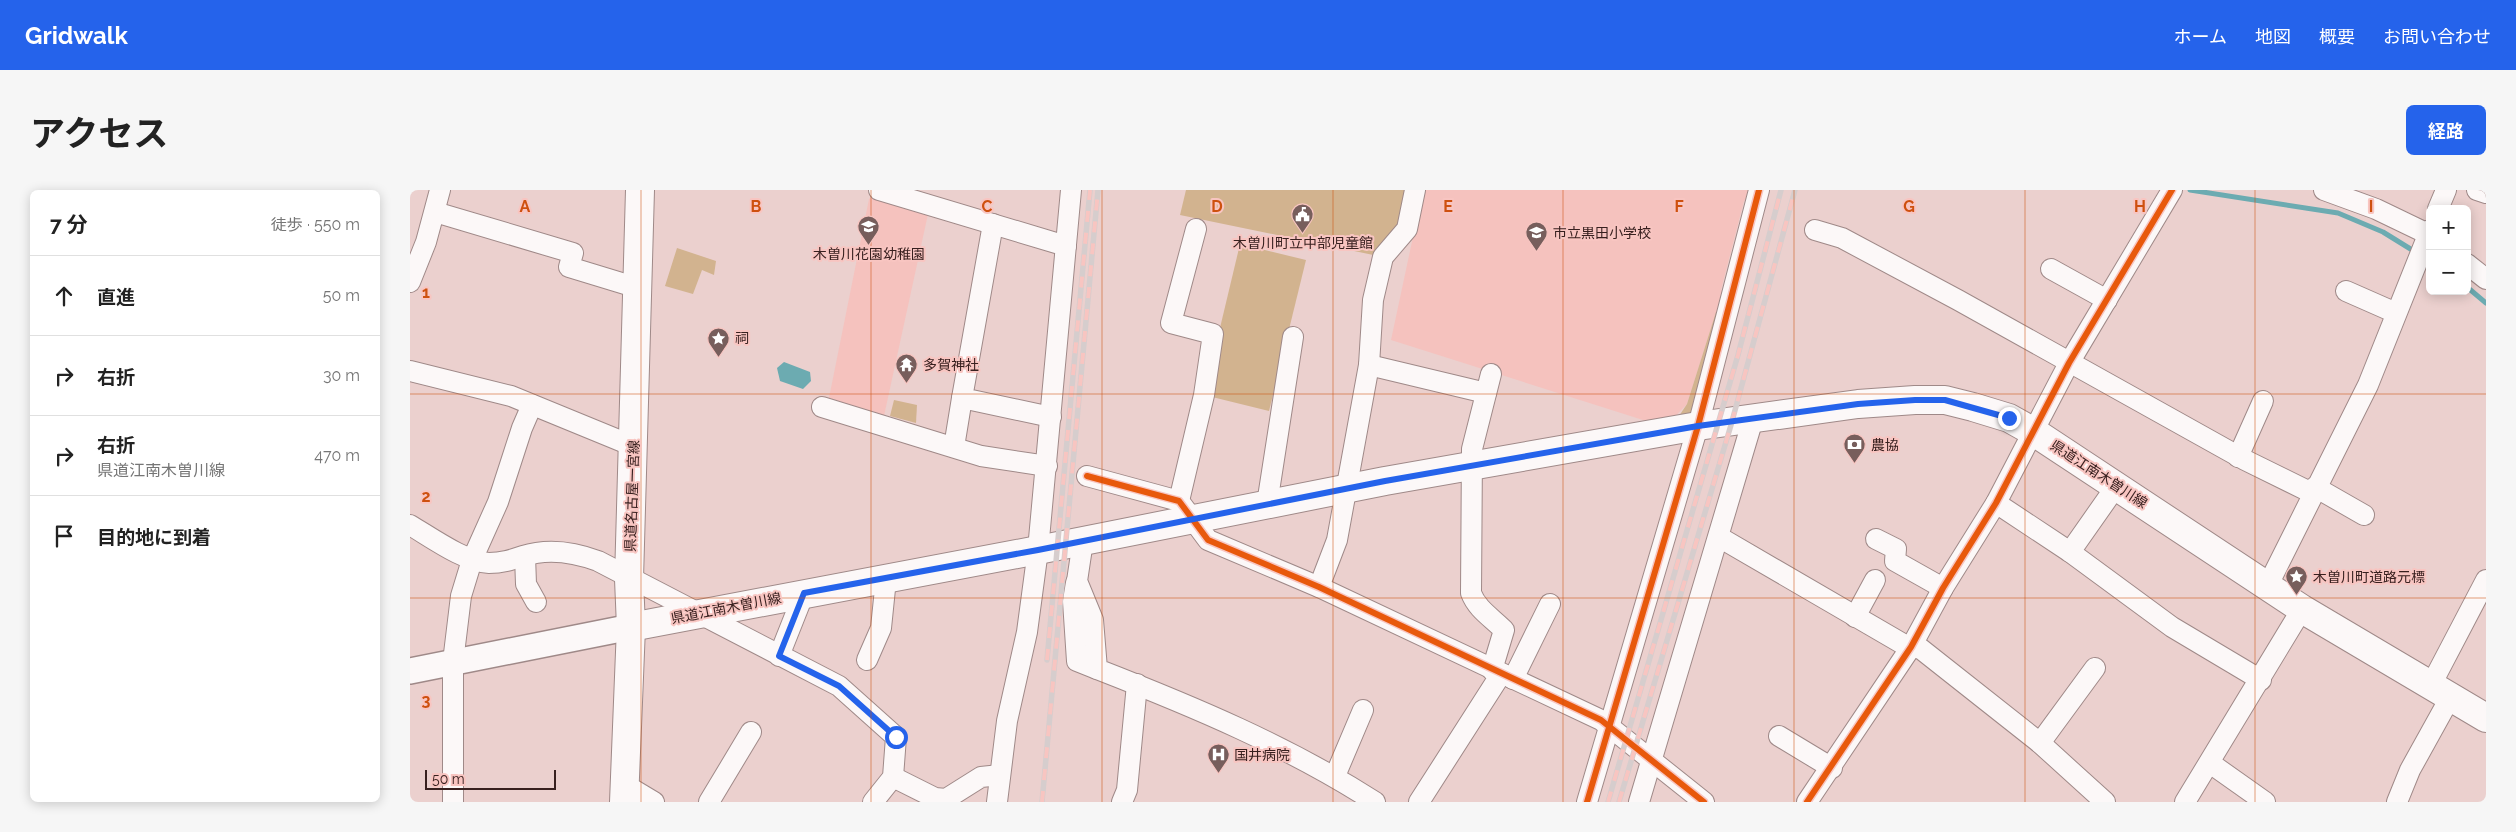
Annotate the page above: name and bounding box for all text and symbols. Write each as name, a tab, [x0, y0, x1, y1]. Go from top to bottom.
text: Gridwalk	[25, 21, 128, 50]
text: ホーム	[2174, 26, 2227, 47]
text: 地図	[2255, 26, 2291, 47]
text: 概要	[2319, 26, 2355, 47]
text: お問い合わせ	[2383, 26, 2491, 47]
button: 経路	[2406, 105, 2486, 155]
text: アクセス	[30, 113, 168, 154]
text: A	[520, 197, 531, 216]
text: B	[751, 197, 762, 216]
text: C	[982, 197, 993, 216]
text: D	[1211, 197, 1223, 216]
text: E	[1443, 197, 1453, 216]
text: F	[1674, 197, 1684, 216]
text: G	[1903, 197, 1915, 216]
text: H	[2134, 197, 2146, 216]
text: I	[2369, 197, 2373, 216]
public building icon: 木曽川町立中部児童館	[1291, 203, 1315, 234]
map controls	[2426, 205, 2471, 295]
button: +	[2426, 205, 2471, 250]
text: 7 分	[50, 212, 88, 237]
school or university icon: 木曽川花園幼稚園	[857, 214, 881, 245]
text: 徒歩 · 550 m	[271, 215, 360, 234]
school or university icon: 市立黒田小学校	[1525, 221, 1549, 252]
place label: 市立黒田小学校	[1553, 225, 1651, 241]
place label: 木曽川町立中部児童館	[1233, 235, 1373, 251]
place label: 木曽川花園幼稚園	[813, 246, 925, 262]
button: −	[2426, 250, 2471, 295]
icon: ahead	[50, 282, 78, 310]
text: 1	[422, 283, 430, 302]
text: 直進	[97, 286, 135, 308]
text: 50 m	[323, 286, 360, 305]
place icon: 祠	[707, 326, 731, 357]
place label: 祠	[735, 330, 749, 346]
temple icon: 多賀神社	[895, 353, 919, 384]
place label: 多賀神社	[923, 357, 979, 373]
icon: right	[50, 362, 78, 390]
text: 右折	[97, 366, 135, 388]
text: 30 m	[323, 366, 360, 385]
route end	[1998, 407, 2021, 430]
bank icon: 農協	[1843, 433, 1867, 464]
text: 右折	[97, 434, 135, 456]
place label: 農協	[1871, 437, 1899, 453]
street label: 県道江南木曽川線	[2048, 437, 2150, 511]
street label: 県道名古屋一宮線	[622, 440, 642, 552]
icon: right	[50, 442, 78, 470]
text: 470 m	[314, 446, 360, 465]
text: 県道江南木曽川線	[97, 461, 225, 480]
text: 2	[421, 487, 431, 506]
icon: arrive	[50, 522, 78, 550]
text: 目的地に到着	[97, 526, 211, 548]
place icon: 木曽川町道路元標	[2285, 565, 2309, 596]
place label: 木曽川町道路元標	[2313, 569, 2425, 585]
street label: 県道江南木曽川線	[670, 589, 782, 627]
text: 3	[422, 691, 431, 710]
route start	[885, 726, 908, 749]
hospital icon: 国井病院	[1206, 743, 1230, 774]
place label: 国井病院	[1234, 747, 1290, 763]
scale bar	[425, 767, 556, 790]
text: 50 m	[432, 771, 465, 787]

